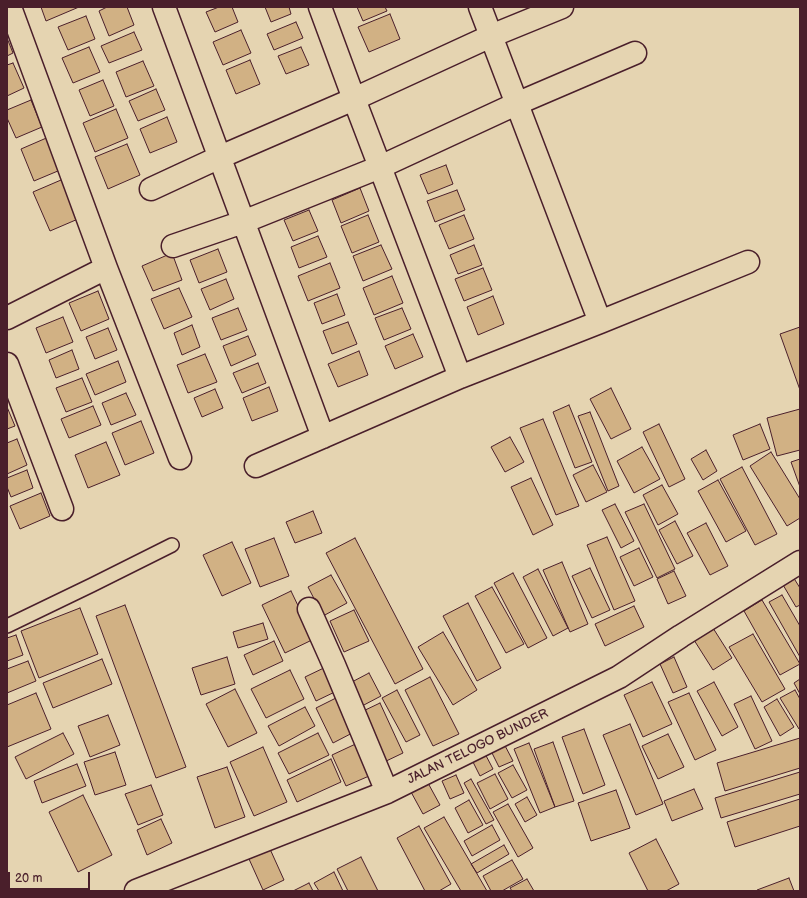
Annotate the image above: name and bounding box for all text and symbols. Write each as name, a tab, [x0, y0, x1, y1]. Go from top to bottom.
street label: JALAN TELOGO BUNDER	[405, 706, 551, 788]
scale bar	[10, 864, 92, 890]
text: 20 m	[15, 871, 42, 886]

